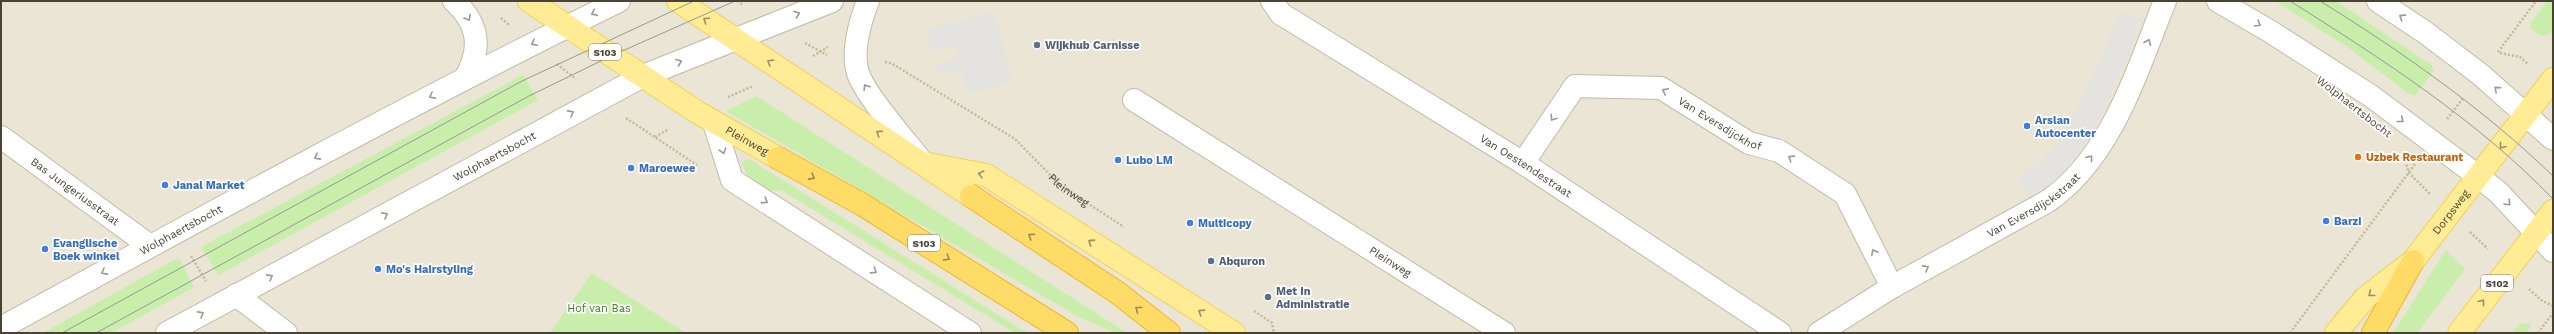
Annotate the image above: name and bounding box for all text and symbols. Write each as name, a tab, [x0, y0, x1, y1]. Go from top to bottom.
one-way arrow	[590, 8, 598, 16]
one-way arrow	[793, 11, 800, 19]
one-way arrow	[463, 14, 470, 21]
one-way arrow	[2399, 14, 2406, 22]
one-way arrow	[704, 18, 711, 25]
one-way arrow	[2253, 19, 2260, 26]
one-way arrow	[530, 38, 538, 46]
place label: Wijkhub Carnisse	[1045, 39, 1140, 52]
one-way arrow	[2144, 39, 2152, 46]
marker: Wijkhub Carnisse	[1032, 40, 1042, 50]
road number: S103	[589, 44, 621, 60]
one-way arrow	[675, 58, 682, 66]
one-way arrow	[767, 59, 774, 67]
street label: Wolphaertsbocht	[2314, 74, 2395, 141]
one-way arrow	[863, 84, 871, 91]
one-way arrow	[2494, 87, 2502, 94]
one-way arrow	[1661, 88, 1669, 96]
one-way arrow	[429, 91, 436, 98]
street label: Van Eversdijckhof	[1676, 94, 1764, 153]
one-way arrow	[567, 111, 575, 118]
one-way arrow	[1550, 114, 1558, 121]
place label: Arslan Autocenter	[2035, 114, 2096, 140]
one-way arrow	[2397, 115, 2404, 122]
marker: Arslan Autocenter	[2022, 121, 2032, 131]
street label: Pleinweg	[723, 123, 771, 158]
street label: Wolphaertsbocht	[451, 128, 538, 184]
one-way arrow	[876, 130, 883, 138]
street label: Van Oestendestraat	[1478, 132, 1575, 200]
one-way arrow	[2500, 142, 2507, 149]
one-way arrow	[718, 147, 727, 154]
place label: Uzbek Restaurant	[2366, 151, 2463, 164]
one-way arrow	[314, 152, 321, 159]
marker: Uzbek Restaurant	[2353, 152, 2363, 162]
place label: Lubo LM	[1126, 154, 1173, 167]
street label: Bas Jungeriusstraat	[28, 155, 122, 228]
marker: Lubo LM	[1113, 155, 1123, 165]
one-way arrow	[2085, 155, 2093, 162]
one-way arrow	[1788, 156, 1795, 163]
place label: Maroewee	[639, 162, 695, 175]
marker: Maroewee	[626, 163, 636, 173]
street label: Van Eversdijckstraat	[1985, 170, 2083, 240]
one-way arrow	[978, 171, 984, 179]
street label: Pleinweg	[1046, 171, 1092, 209]
one-way arrow	[808, 172, 815, 180]
place label: Janal Market	[173, 179, 245, 192]
marker: Janal Market	[160, 180, 170, 190]
street label: Dorpsweg	[2430, 187, 2472, 237]
one-way arrow	[761, 196, 768, 203]
one-way arrow	[2503, 198, 2511, 206]
street label: Wolphaertsbocht	[137, 202, 225, 257]
one-way arrow	[380, 212, 388, 220]
place label: Barzi	[2334, 215, 2362, 228]
marker: Barzi	[2321, 216, 2331, 226]
place label: Multicopy	[1198, 217, 1253, 230]
marker: Multicopy	[1185, 218, 1195, 228]
one-way arrow	[1028, 233, 1035, 241]
road number: S103	[908, 235, 940, 251]
place label: Evanglische Boek winkel	[53, 237, 120, 263]
one-way arrow	[1089, 240, 1096, 247]
street label: Pleinweg	[1367, 243, 1414, 280]
marker: Evanglische Boek winkel	[40, 244, 50, 254]
one-way arrow	[1871, 249, 1879, 256]
one-way arrow	[943, 253, 950, 260]
place label: Abquron	[1219, 255, 1265, 268]
marker: Abquron	[1206, 256, 1216, 266]
place label: Mo's Hairstyling	[386, 263, 474, 276]
marker: Mo's Hairstyling	[373, 264, 383, 274]
one-way arrow	[1922, 265, 1929, 273]
one-way arrow	[870, 266, 877, 274]
one-way arrow	[101, 267, 108, 274]
one-way arrow	[266, 274, 273, 282]
road number: S102	[2481, 275, 2513, 291]
place label: Met In Administratie	[1276, 285, 1350, 311]
one-way arrow	[2368, 289, 2375, 296]
marker: Met In Administratie	[1263, 292, 1273, 302]
one-way arrow	[2478, 299, 2485, 306]
park label: Hof van Bas	[567, 302, 631, 315]
one-way arrow	[1136, 307, 1143, 314]
one-way arrow	[1198, 309, 1205, 317]
one-way arrow	[197, 312, 204, 319]

